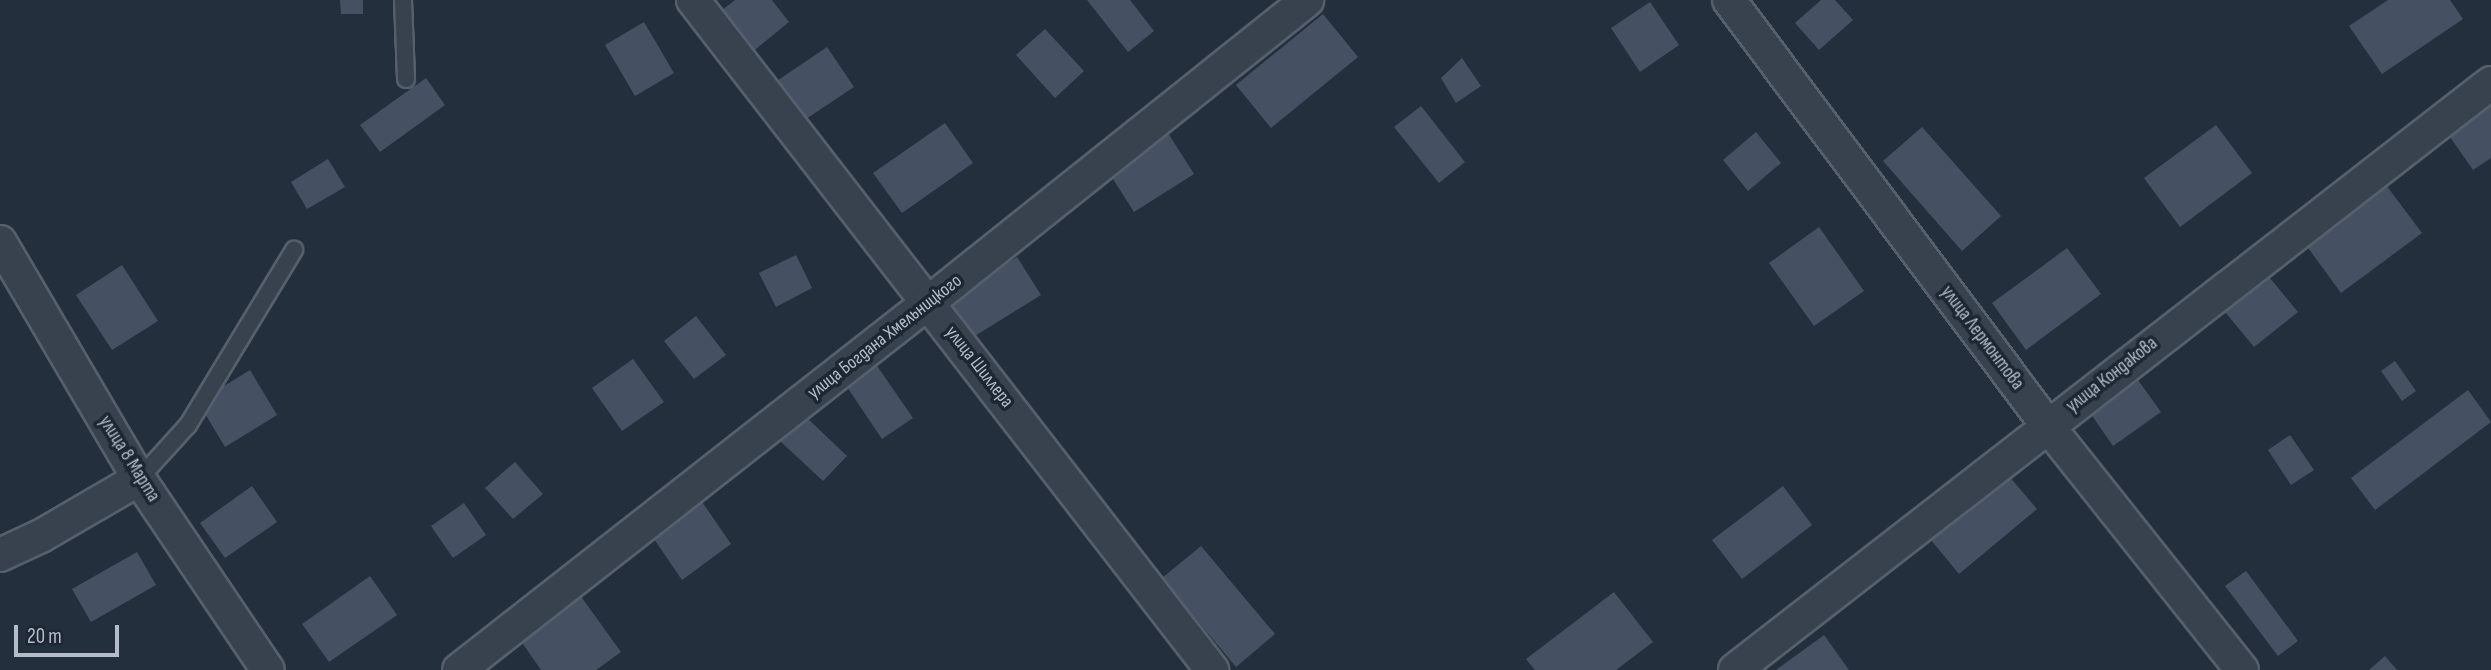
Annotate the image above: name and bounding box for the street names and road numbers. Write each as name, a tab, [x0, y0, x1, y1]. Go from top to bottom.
street label: улица Богдана Хмельницкого	[803, 270, 967, 404]
street label: улица Лермонтова	[1935, 282, 2029, 394]
street label: улица Шиллера	[940, 322, 1018, 412]
street label: улица Кондакова	[2062, 332, 2162, 418]
street label: улица 8 Марта	[94, 412, 164, 506]

